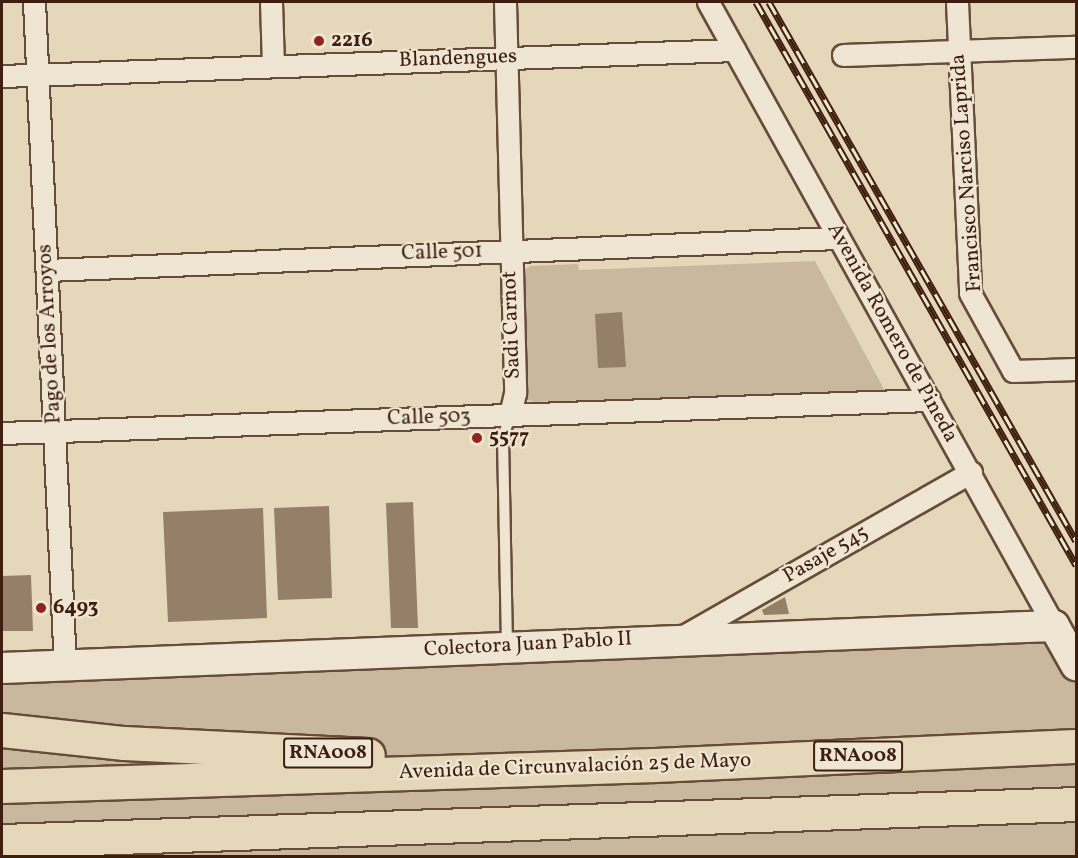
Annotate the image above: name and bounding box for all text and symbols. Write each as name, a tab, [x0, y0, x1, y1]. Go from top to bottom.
place label: 2216	[331, 28, 373, 54]
marker: 2216	[312, 34, 326, 48]
street label: Blandengues	[398, 44, 518, 74]
street label: Francisco Narciso Laprida	[946, 53, 988, 293]
street label: Avenida Romero de Pineda	[821, 219, 963, 447]
street label: Calle 501	[401, 239, 483, 267]
street label: Pago de los Arroyos	[33, 243, 67, 425]
street label: Sadi Carnot	[498, 270, 526, 380]
street label: Calle 503	[387, 404, 471, 432]
place label: 5577	[489, 425, 529, 451]
marker: 5577	[470, 431, 484, 445]
street label: Pasaje 545	[779, 521, 873, 589]
place label: 6493	[53, 595, 99, 621]
marker: 6493	[34, 601, 48, 615]
street label: Colectora Juan Pablo II	[423, 627, 633, 663]
road number: RNA008	[283, 736, 373, 770]
road number: RNA008	[813, 739, 903, 773]
street label: Avenida de Circunvalación 25 de Mayo	[398, 748, 752, 786]

